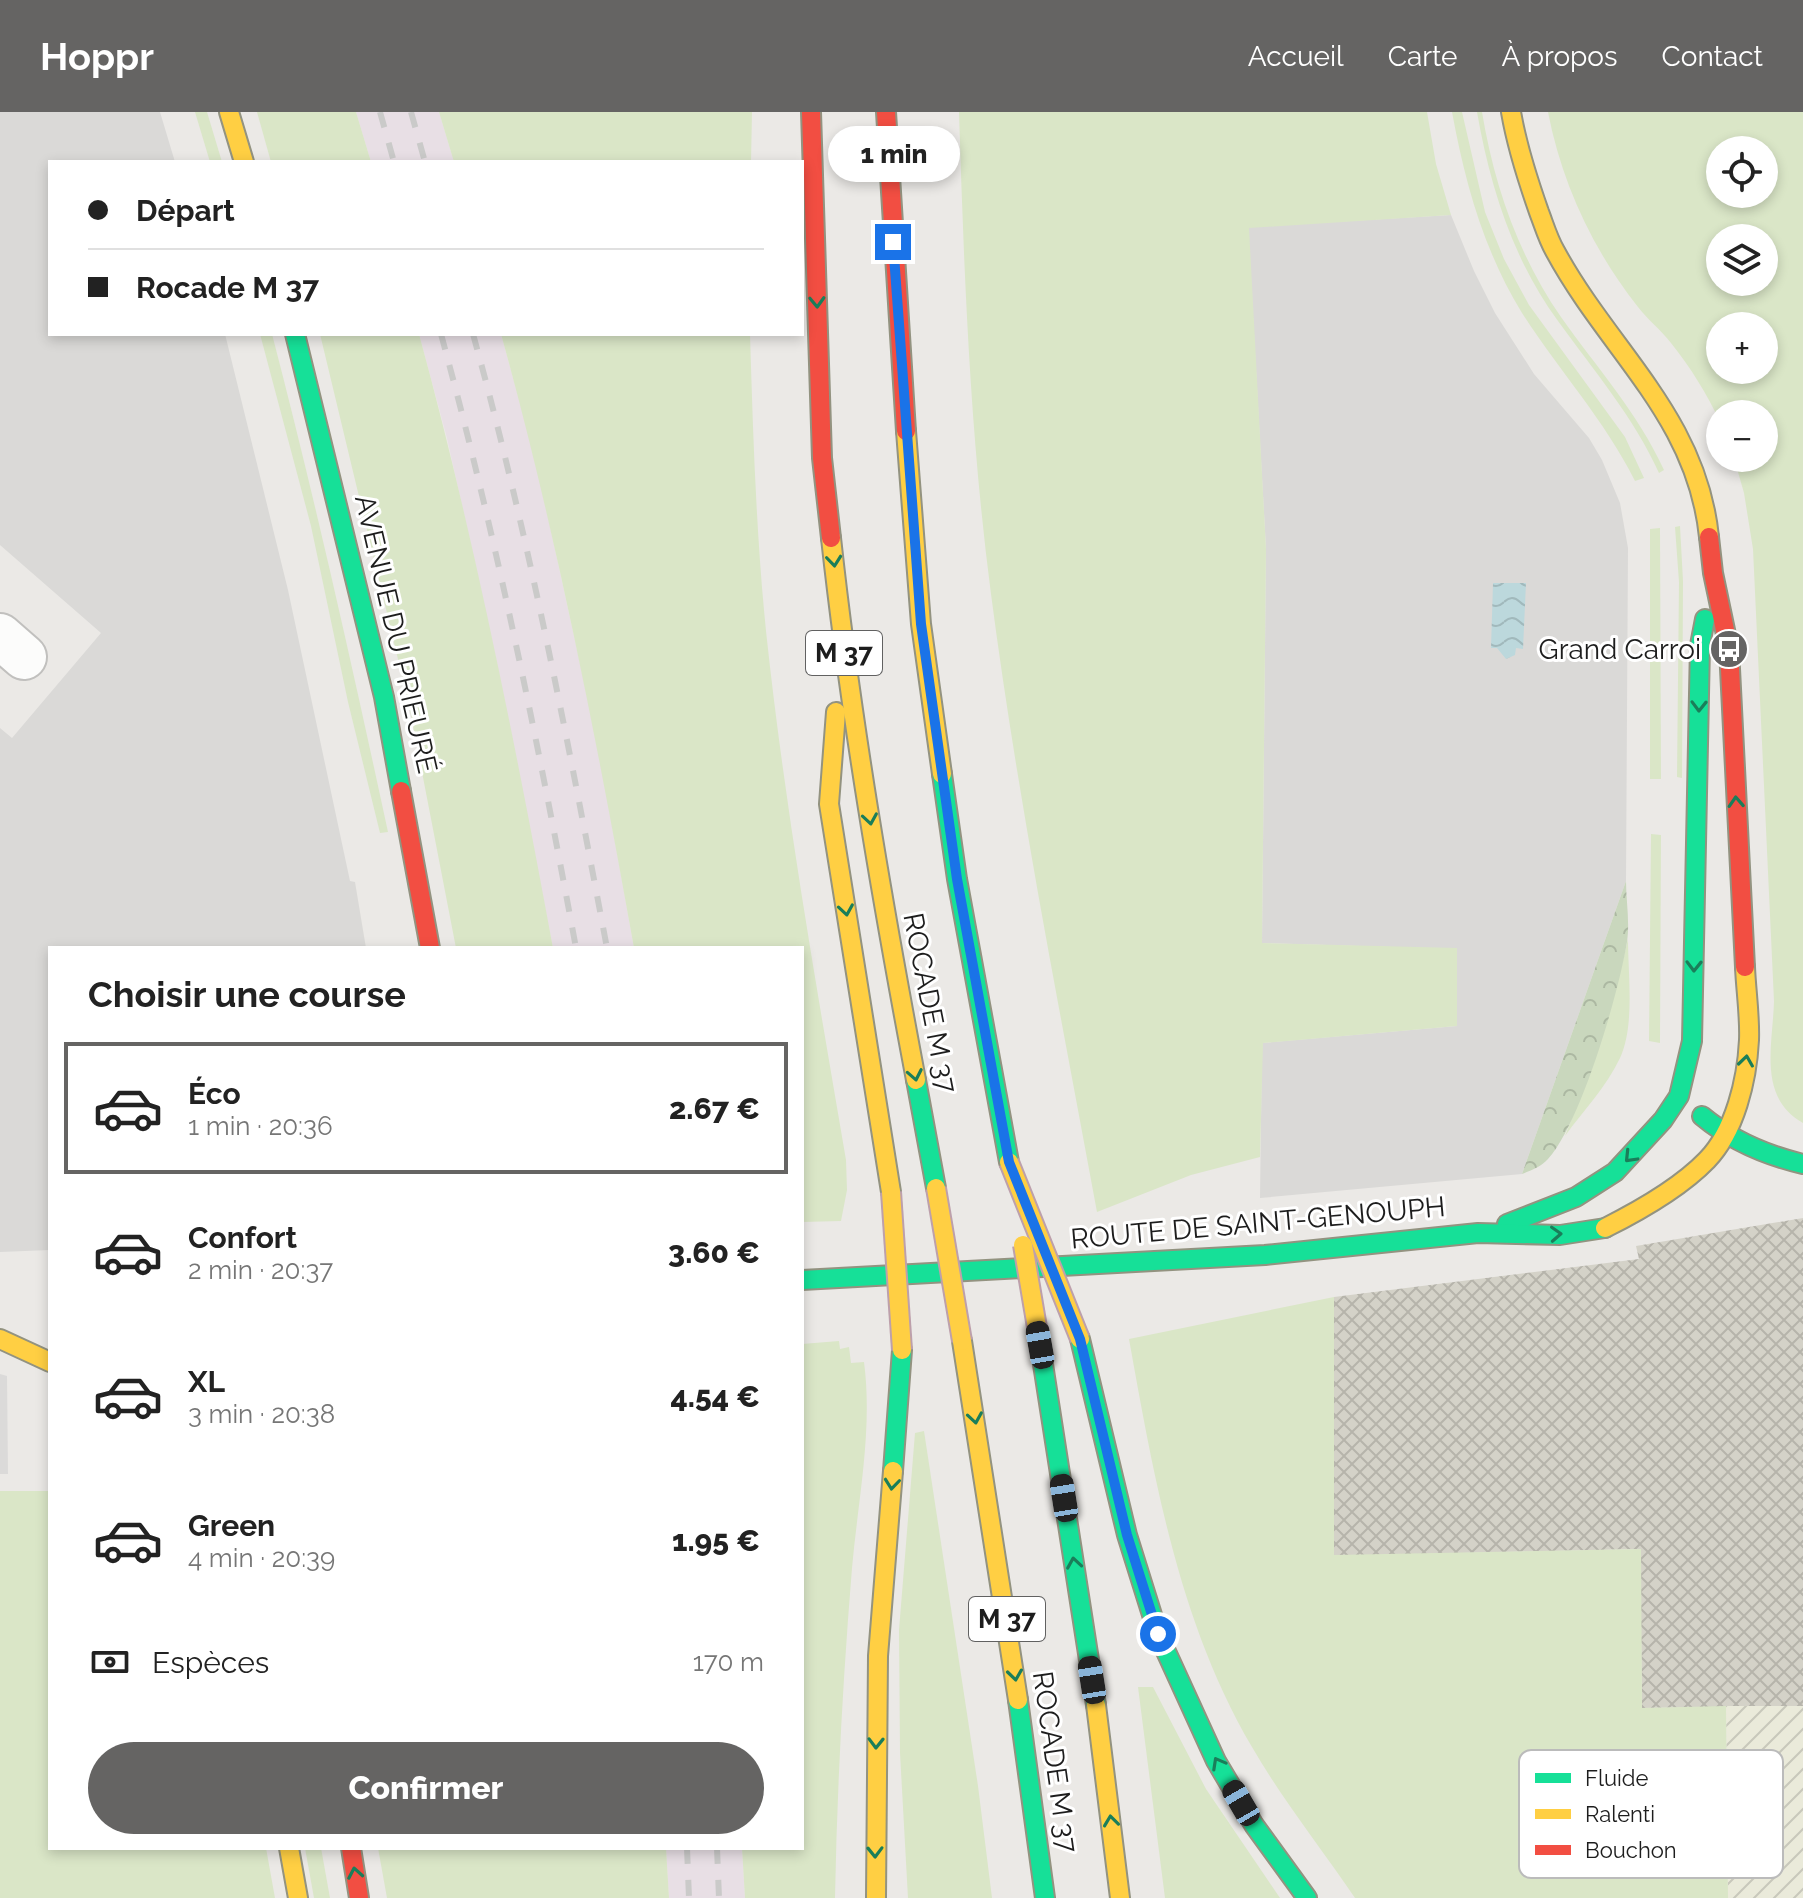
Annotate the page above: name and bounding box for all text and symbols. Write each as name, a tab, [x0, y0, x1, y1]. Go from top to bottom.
text: Hoppr	[40, 34, 154, 79]
text: Accueil	[1248, 40, 1344, 73]
text: Carte	[1388, 40, 1458, 73]
text: À propos	[1502, 40, 1618, 73]
text: Contact	[1662, 40, 1763, 73]
callout: 1 min	[827, 126, 959, 182]
map controls	[1706, 136, 1778, 472]
button: locate	[1706, 136, 1778, 208]
text: 1 min	[861, 139, 927, 169]
text: Départ	[136, 193, 235, 228]
route end	[875, 224, 911, 260]
button: layers	[1706, 224, 1778, 296]
text: Rocade M 37	[136, 270, 319, 305]
one-way arrow	[808, 296, 825, 309]
button: +	[1706, 312, 1778, 384]
button: −	[1706, 400, 1778, 472]
street label: AVENUE DU PRIEURÉ	[348, 492, 444, 776]
one-way arrow	[825, 555, 842, 568]
bus stop icon: Grand Carroi	[1708, 628, 1750, 670]
road number: M 37	[806, 631, 882, 675]
place label: Grand Carroi	[1539, 633, 1701, 666]
one-way arrow	[1690, 700, 1708, 713]
one-way arrow	[1728, 795, 1745, 808]
one-way arrow	[861, 812, 878, 825]
one-way arrow	[837, 903, 854, 917]
street label: ROCADE M 37	[896, 910, 964, 1096]
one-way arrow	[1685, 960, 1702, 973]
text: Choisir une course	[88, 973, 406, 1015]
one-way arrow	[1737, 1054, 1754, 1068]
one-way arrow	[905, 1068, 922, 1081]
icon: car	[92, 1072, 164, 1144]
text: Éco	[188, 1076, 241, 1111]
text: 2.67 €	[669, 1091, 760, 1126]
text: 1 min · 20:36	[188, 1111, 333, 1141]
one-way arrow	[1625, 1148, 1639, 1162]
street label: ROUTE DE SAINT-GENOUPH	[1069, 1190, 1447, 1256]
icon: car	[92, 1216, 164, 1288]
text: Confort	[188, 1220, 297, 1255]
one-way arrow	[1550, 1226, 1563, 1243]
text: 3.60 €	[668, 1235, 760, 1270]
text: 2 min · 20:37	[188, 1255, 333, 1285]
car	[1024, 1319, 1056, 1371]
icon: car	[92, 1360, 164, 1432]
text: XL	[188, 1364, 225, 1399]
text: 4.54 €	[670, 1379, 760, 1414]
text: 3 min · 20:38	[188, 1399, 335, 1429]
one-way arrow	[966, 1412, 983, 1425]
car	[1048, 1472, 1080, 1524]
one-way arrow	[883, 1478, 900, 1491]
icon: car	[92, 1504, 164, 1576]
text: Green	[188, 1508, 275, 1543]
text: 1.95 €	[672, 1523, 760, 1558]
text: 4 min · 20:39	[188, 1543, 335, 1573]
one-way arrow	[1066, 1556, 1083, 1570]
road number: M 37	[969, 1597, 1045, 1641]
route start	[1140, 1616, 1176, 1652]
icon: cash	[88, 1640, 132, 1684]
text: Espèces	[152, 1645, 269, 1680]
text: 170 m	[693, 1647, 764, 1677]
car	[1076, 1654, 1108, 1706]
one-way arrow	[1006, 1668, 1023, 1682]
street label: ROCADE M 37	[1026, 1669, 1084, 1855]
one-way arrow	[867, 1737, 884, 1750]
button: Confirmer	[88, 1742, 764, 1834]
legend	[1519, 1750, 1783, 1878]
one-way arrow	[1212, 1757, 1228, 1772]
text: Fluide	[1585, 1765, 1648, 1791]
car	[1219, 1776, 1263, 1830]
text: Ralenti	[1585, 1801, 1655, 1827]
one-way arrow	[1103, 1814, 1120, 1827]
text: Bouchon	[1585, 1837, 1677, 1863]
one-way arrow	[866, 1846, 884, 1859]
one-way arrow	[347, 1866, 364, 1880]

